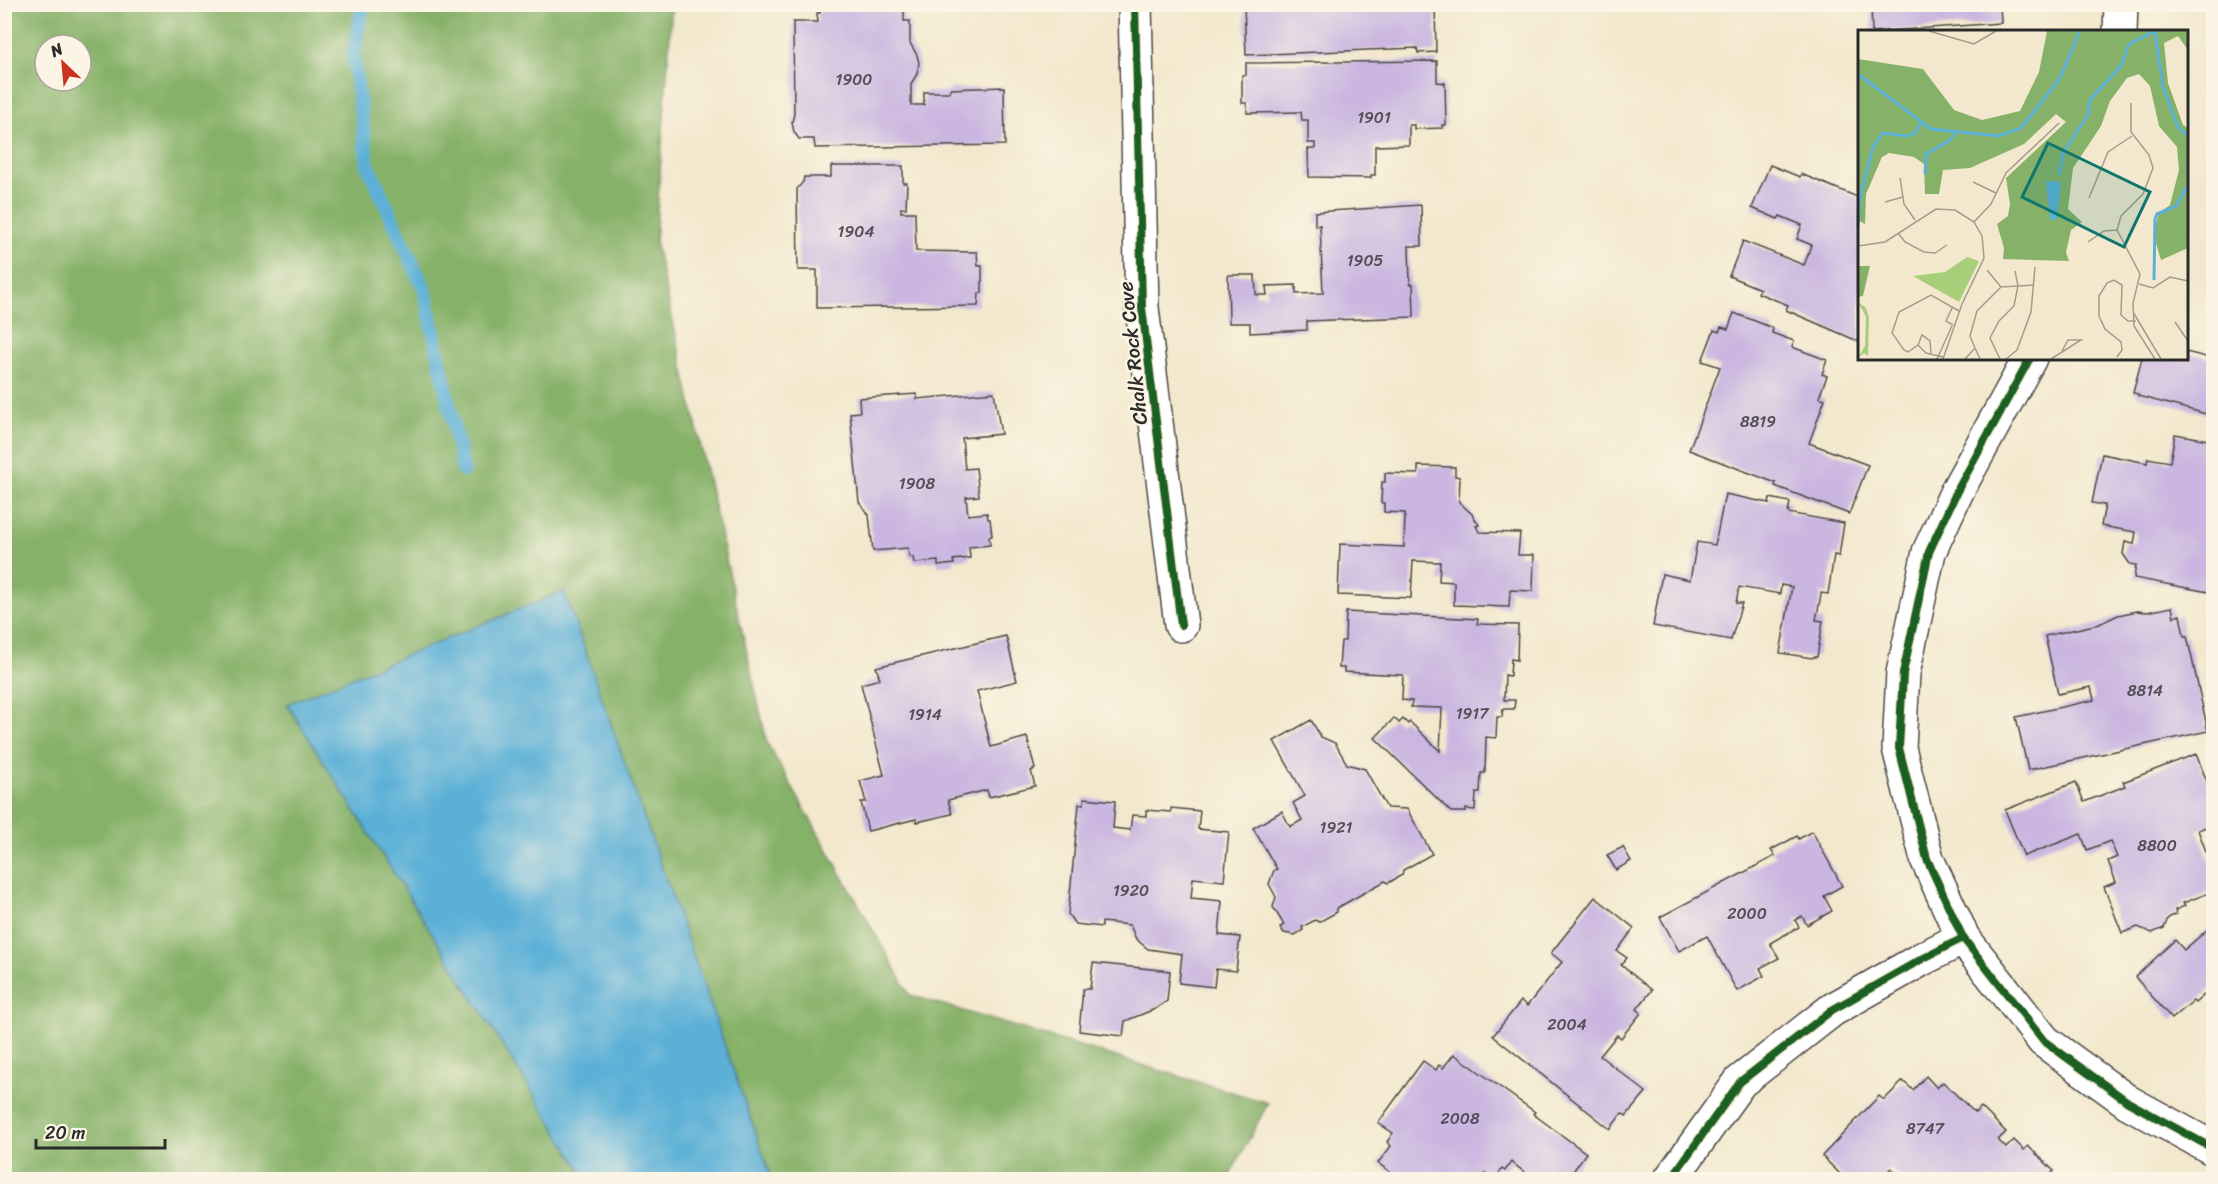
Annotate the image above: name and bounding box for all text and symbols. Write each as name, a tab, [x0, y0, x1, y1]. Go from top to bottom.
inset map	[1858, 30, 2188, 360]
north arrow	[33, 33, 93, 93]
text: N	[44, 34, 69, 66]
house number: 1900	[836, 65, 872, 94]
house number: 1901	[1357, 103, 1391, 132]
house number: 1904	[838, 217, 874, 246]
house number: 1905	[1347, 246, 1384, 275]
street label: Chalk Rock Cove	[1108, 280, 1158, 426]
house number: 8819	[1740, 407, 1776, 436]
house number: 1908	[899, 469, 936, 498]
house number: 8814	[2127, 676, 2163, 705]
house number: 1917	[1456, 699, 1489, 728]
house number: 1914	[908, 700, 942, 729]
house number: 1921	[1320, 813, 1353, 842]
house number: 8800	[2137, 831, 2177, 860]
house number: 1920	[1113, 876, 1149, 905]
house number: 2000	[1727, 899, 1767, 928]
house number: 2004	[1547, 1010, 1587, 1039]
house number: 2008	[1440, 1104, 1480, 1133]
scale bar	[36, 1112, 165, 1150]
house number: 8747	[1906, 1114, 1945, 1143]
text: 20 m	[45, 1117, 85, 1149]

